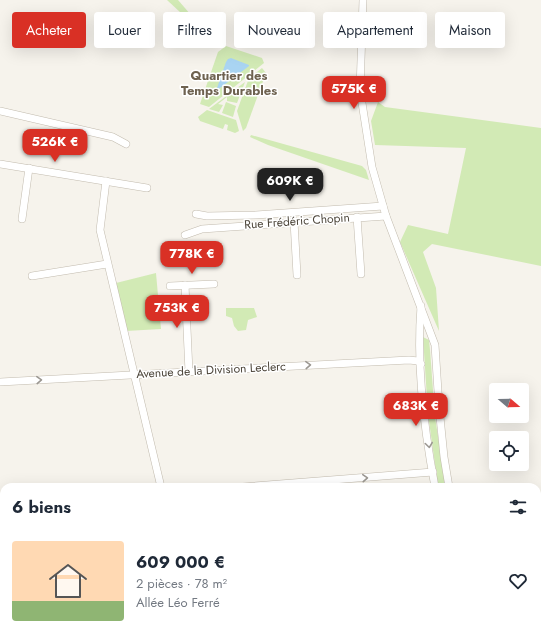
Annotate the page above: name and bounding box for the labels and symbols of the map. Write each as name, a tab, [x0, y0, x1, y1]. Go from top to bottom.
district label: Quartier des Temps Durables	[181, 66, 277, 100]
pin: 575K €	[321, 76, 387, 110]
pin: 526K €	[22, 129, 88, 163]
pin: 609K €	[257, 168, 323, 202]
street label: Rue Frédéric Chopin	[244, 208, 350, 234]
pin: 778K €	[159, 241, 225, 275]
pin: 753K €	[144, 295, 210, 329]
street label: Avenue de la Division Leclerc	[136, 357, 287, 383]
one-way arrow	[305, 361, 311, 370]
one-way arrow	[36, 375, 42, 384]
north arrow	[489, 383, 529, 423]
pin: 683K €	[383, 393, 449, 427]
one-way arrow	[424, 441, 433, 448]
one-way arrow	[362, 473, 368, 482]

